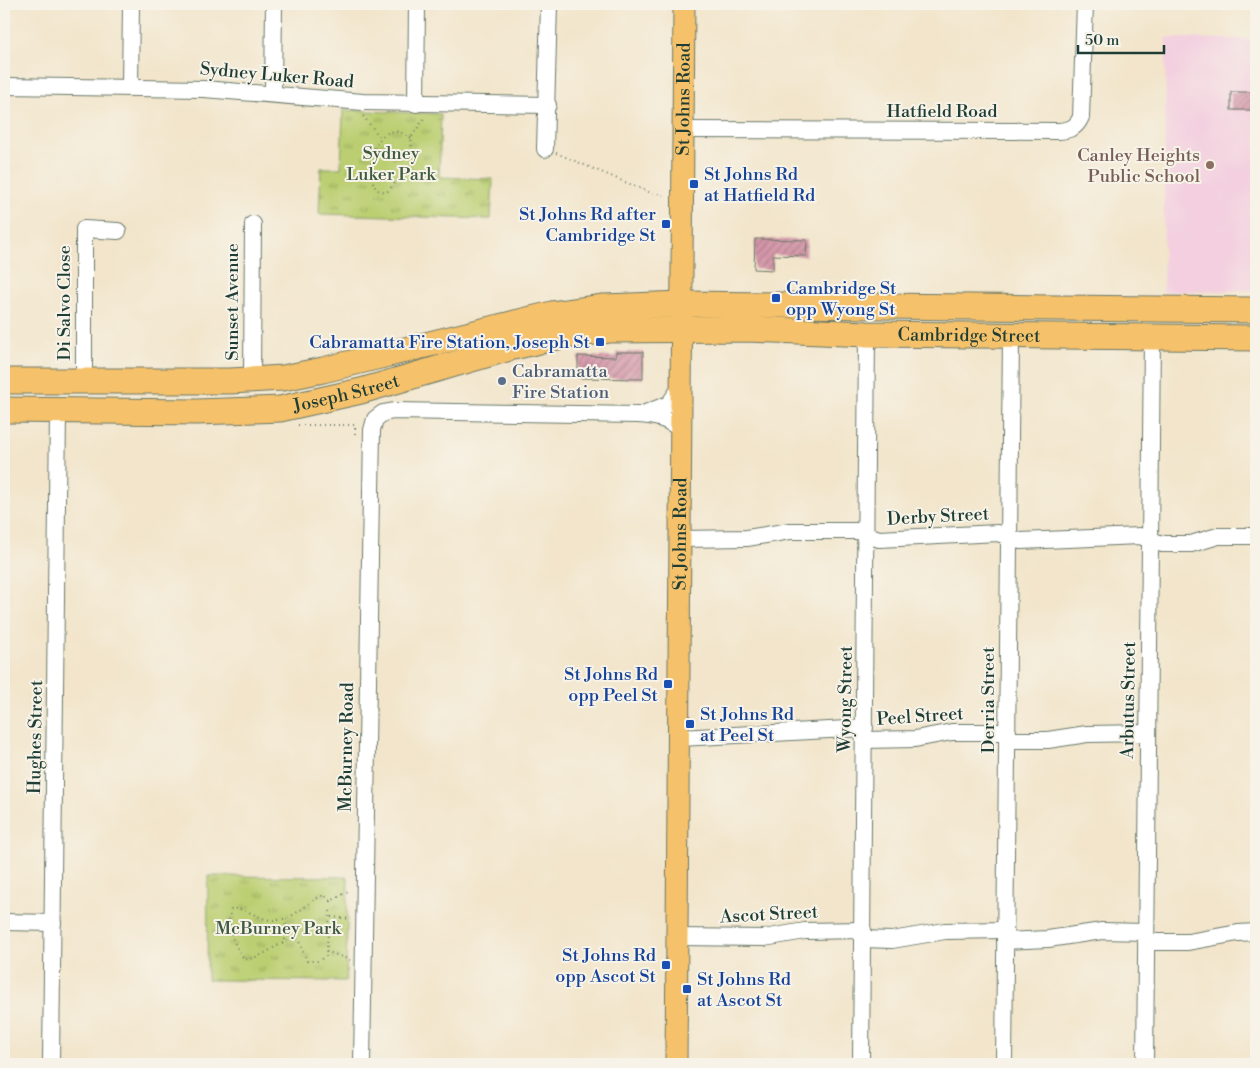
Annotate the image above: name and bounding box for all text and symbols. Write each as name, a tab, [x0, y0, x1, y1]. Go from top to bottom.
scale bar	[1078, 22, 1164, 54]
text: 50 m	[1085, 31, 1119, 50]
street label: St Johns Road	[672, 42, 696, 156]
street label: Sydney Luker Road	[199, 57, 356, 94]
street label: Hatfield Road	[886, 100, 998, 123]
park label: Sydney Luker Park	[346, 142, 437, 186]
place label: Canley Heights Public School	[1077, 144, 1201, 188]
marker: Canley Heights Public School	[1204, 159, 1216, 171]
place label: St Johns Rd at Hatfield Rd	[704, 163, 816, 207]
marker: St Johns Rd at Hatfield Rd	[688, 178, 700, 190]
place label: St Johns Rd after Cambridge St	[519, 203, 657, 247]
marker: St Johns Rd after Cambridge St	[660, 218, 672, 230]
street label: Sunset Avenue	[221, 243, 244, 361]
street label: Di Salvo Close	[53, 245, 76, 361]
place label: Cambridge St opp Wyong St	[786, 277, 897, 321]
marker: Cambridge St opp Wyong St	[770, 292, 782, 304]
street label: Cambridge Street	[898, 323, 1041, 348]
place label: Cabramatta Fire Station, Joseph St	[309, 331, 591, 354]
marker: Cabramatta Fire Station, Joseph St	[594, 336, 606, 348]
place label: Cabramatta Fire Station	[512, 360, 610, 404]
street label: Joseph Street	[290, 369, 403, 418]
marker: Cabramatta Fire Station	[496, 375, 508, 387]
street label: St Johns Road	[669, 477, 692, 591]
street label: Derby Street	[886, 502, 990, 531]
street label: Arbutus Street	[1116, 640, 1141, 760]
street label: Wyong Street	[833, 645, 858, 754]
street label: Derria Street	[977, 646, 1000, 754]
place label: St Johns Rd opp Peel St	[564, 663, 659, 707]
marker: St Johns Rd opp Peel St	[662, 678, 674, 690]
street label: Hughes Street	[23, 679, 48, 794]
street label: McBurney Road	[334, 681, 359, 812]
street label: Peel Street	[876, 702, 965, 731]
place label: St Johns Rd at Peel St	[700, 703, 795, 747]
marker: St Johns Rd at Peel St	[684, 718, 696, 730]
street label: Ascot Street	[718, 900, 819, 929]
park label: McBurney Park	[215, 917, 342, 940]
place label: St Johns Rd opp Ascot St	[555, 944, 657, 988]
marker: St Johns Rd opp Ascot St	[660, 959, 672, 971]
place label: St Johns Rd at Ascot St	[697, 968, 792, 1012]
marker: St Johns Rd at Ascot St	[681, 983, 693, 995]

